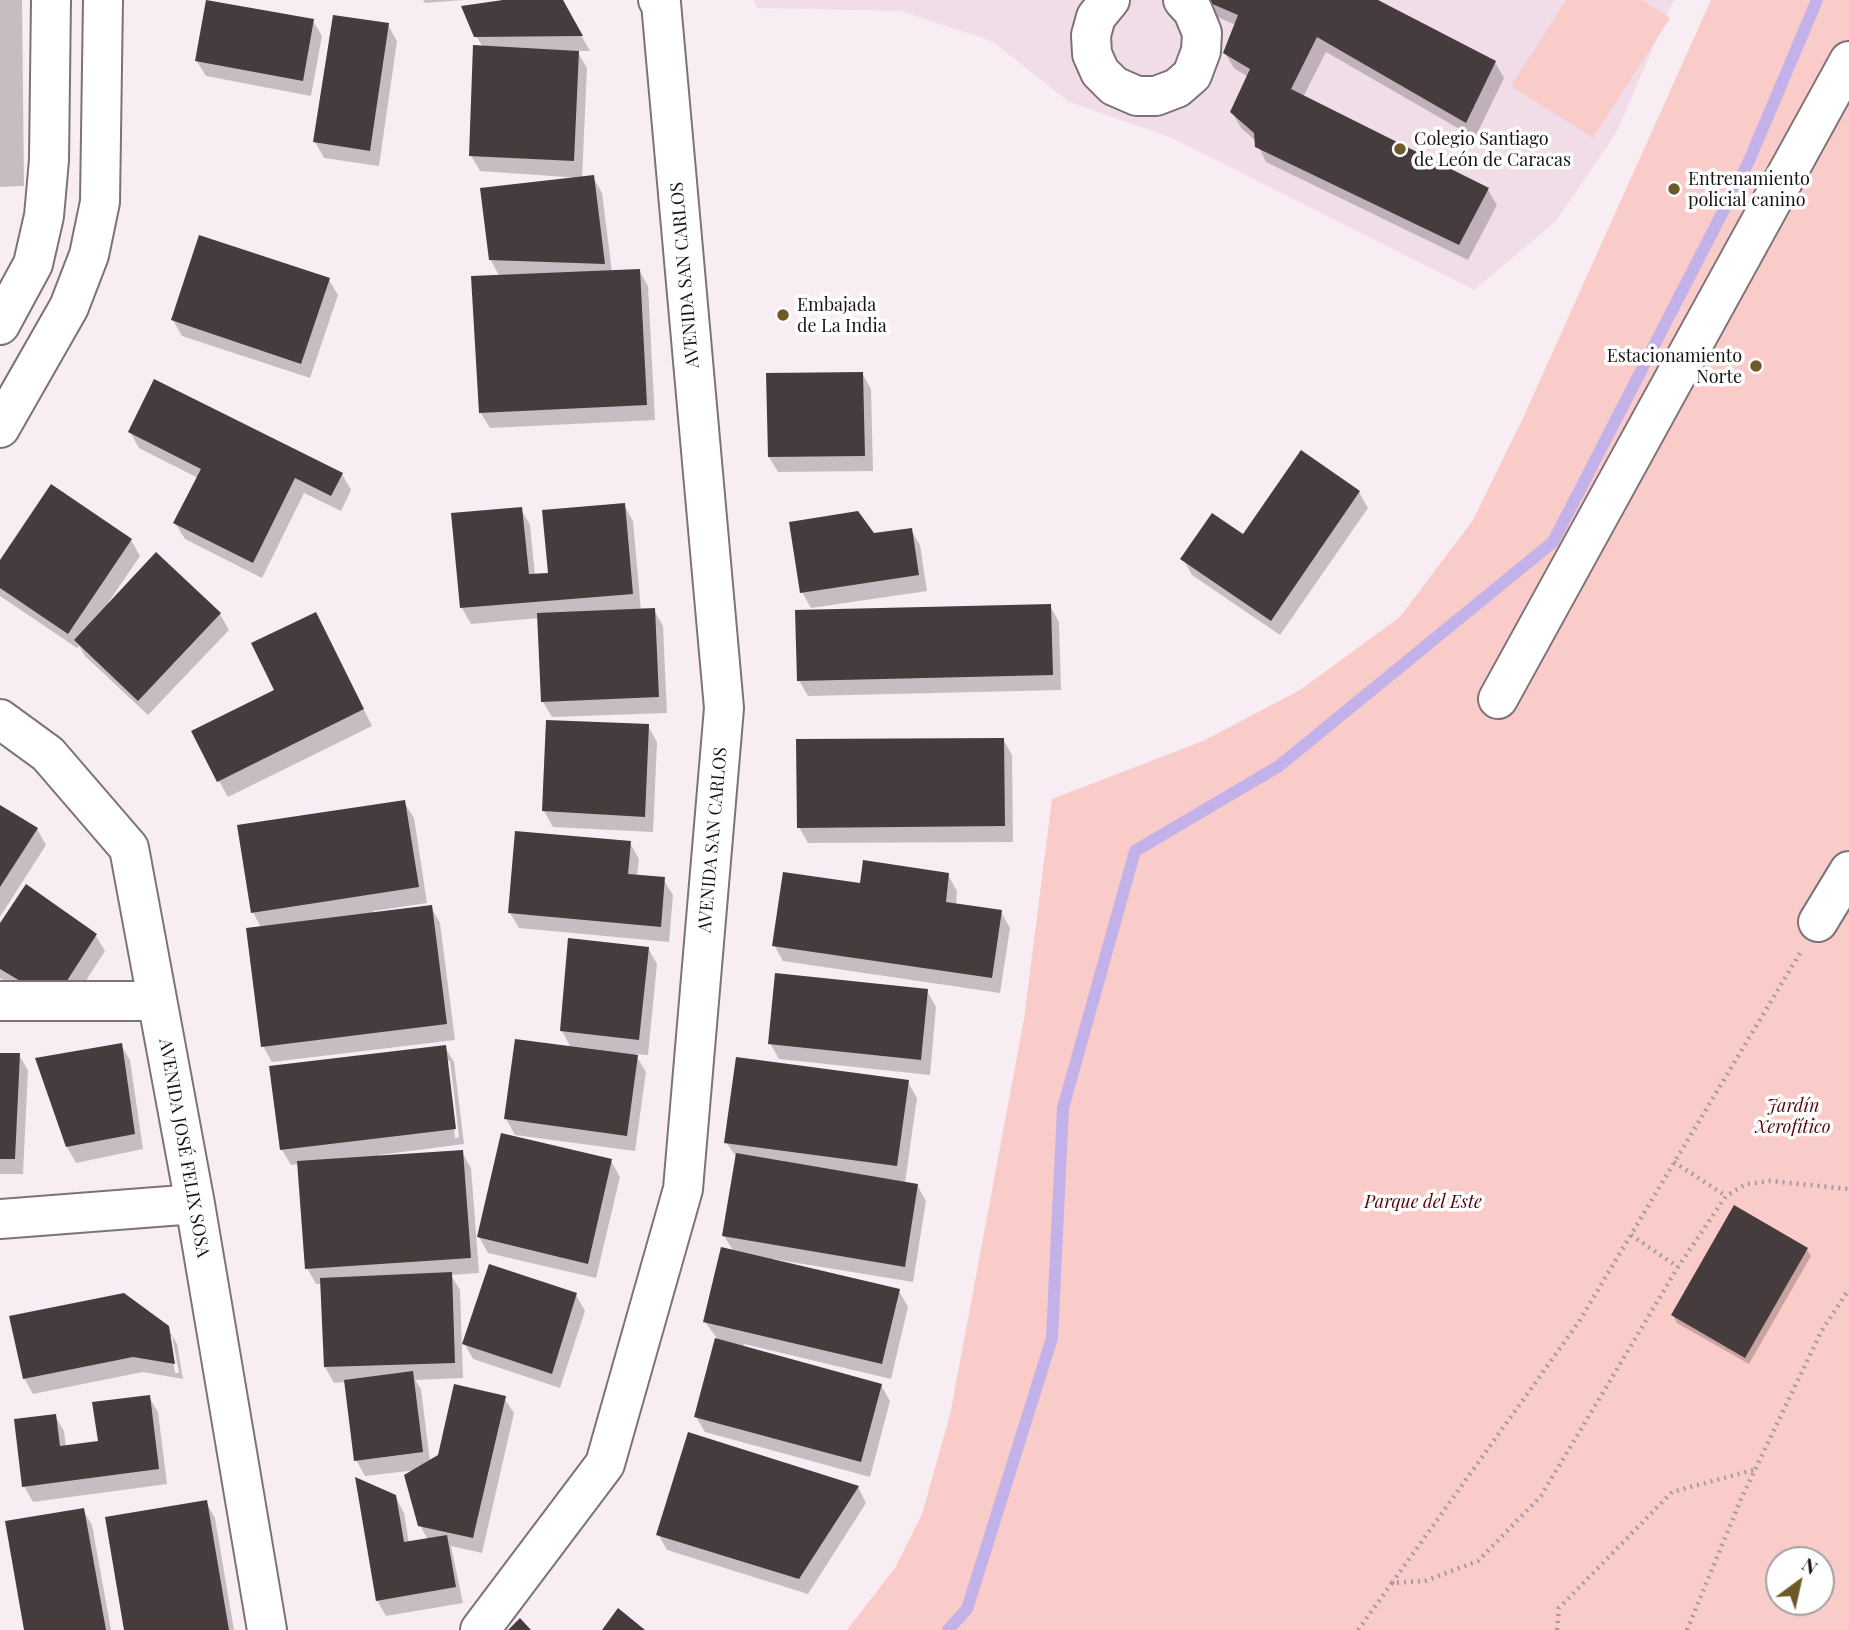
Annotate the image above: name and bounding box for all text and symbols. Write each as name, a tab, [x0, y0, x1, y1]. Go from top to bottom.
place label: Colegio Santiago de León de Caracas	[1414, 128, 1571, 170]
marker: Colegio Santiago de León de Caracas	[1392, 141, 1408, 157]
place label: Entrenamiento policial canino	[1688, 168, 1810, 210]
street label: AVENIDA SAN CARLOS	[666, 181, 704, 369]
marker: Entrenamiento policial canino	[1666, 181, 1682, 197]
place label: Embajada de La India	[797, 294, 887, 336]
marker: Embajada de La India	[775, 307, 791, 323]
place label: Estacionamiento Norte	[1607, 345, 1742, 388]
marker: Estacionamiento Norte	[1748, 358, 1764, 374]
street label: AVENIDA SAN CARLOS	[694, 746, 732, 934]
street label: AVENIDA JOSÉ FELIX SOSA	[154, 1037, 214, 1259]
park label: Jardín Xerofítico	[1755, 1095, 1831, 1138]
park label: Parque del Este	[1364, 1191, 1482, 1213]
north arrow	[1765, 1546, 1835, 1616]
text: N	[1798, 1550, 1823, 1580]

